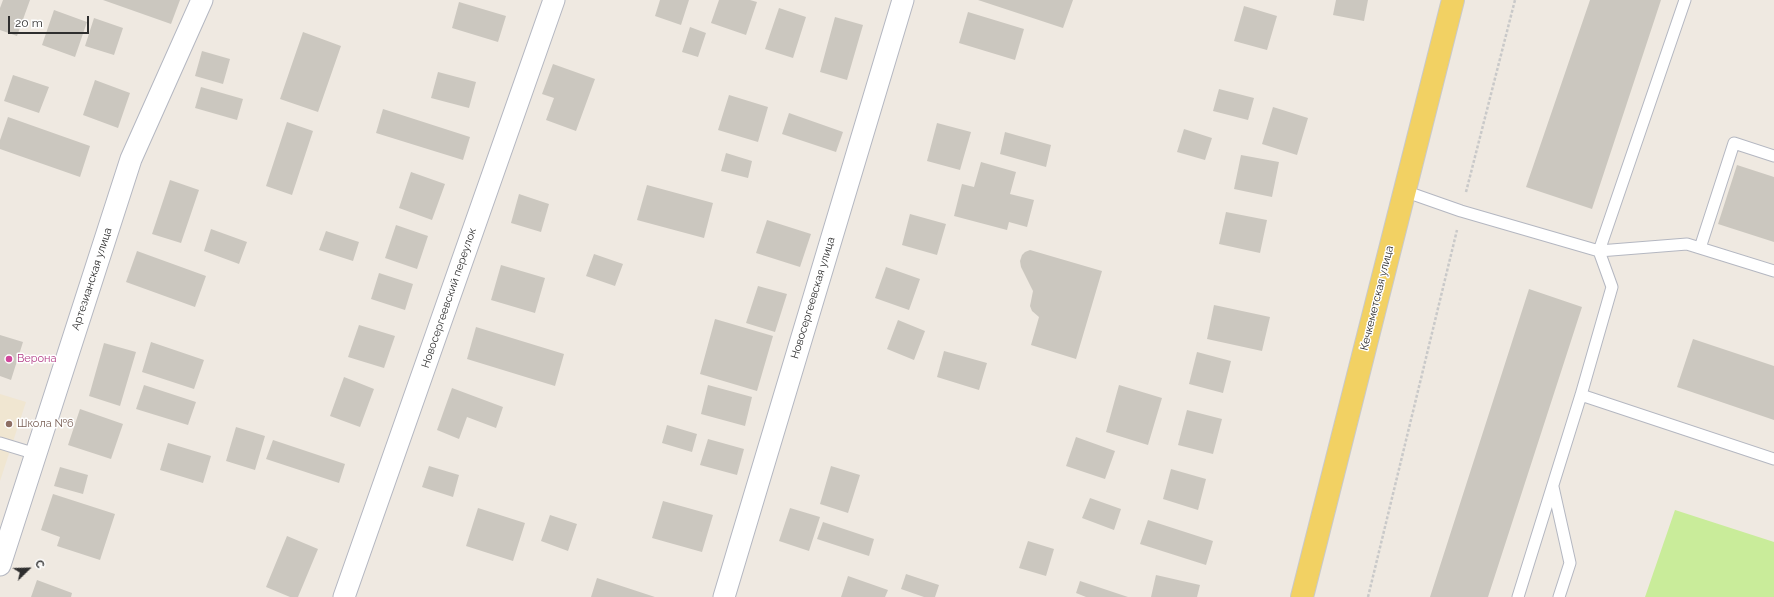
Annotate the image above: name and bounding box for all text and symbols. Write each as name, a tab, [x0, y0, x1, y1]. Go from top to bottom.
scale bar	[10, 8, 91, 34]
text: 20 m	[15, 16, 43, 30]
street label: Артезианская улица	[69, 226, 115, 332]
street label: Новосергеевский переулок	[419, 226, 479, 370]
street label: Новосергеевская улица	[788, 235, 838, 361]
street label: Кечкеметская улица	[1358, 244, 1396, 352]
place label: Верона	[17, 352, 57, 366]
marker: Верона	[4, 354, 14, 364]
place label: Школа №6	[17, 417, 74, 431]
marker: Школа №6	[4, 419, 14, 429]
north arrow	[8, 549, 48, 589]
text: С	[32, 558, 47, 570]

